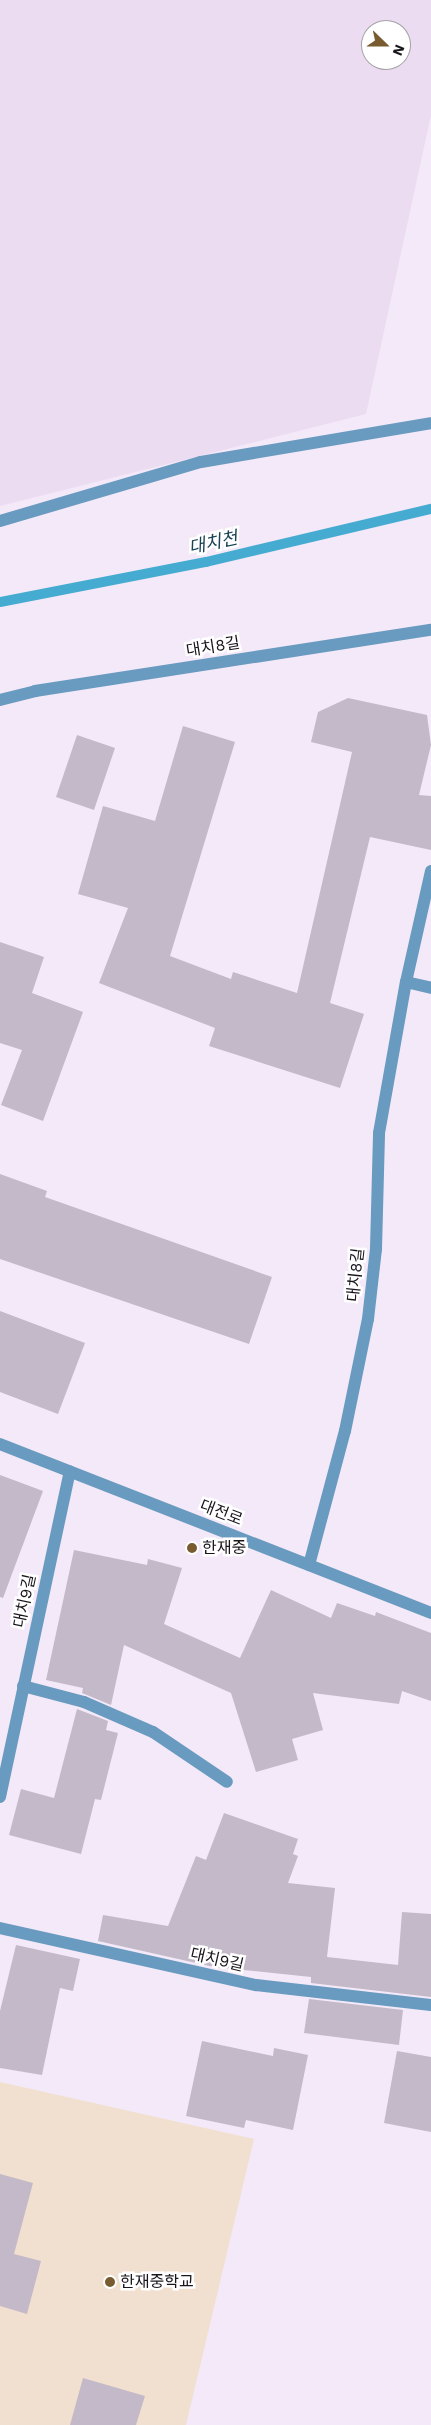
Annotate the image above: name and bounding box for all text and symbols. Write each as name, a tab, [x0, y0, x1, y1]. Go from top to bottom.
north arrow	[361, 20, 411, 70]
text: N	[390, 42, 408, 58]
water label: 대치천	[186, 527, 240, 559]
street label: 대치8길	[185, 633, 241, 661]
street label: 대치8길	[344, 1247, 368, 1303]
street label: 대전로	[197, 1496, 245, 1530]
place label: 한재중	[202, 1538, 246, 1558]
marker: 한재중	[186, 1542, 198, 1554]
street label: 대치9길	[10, 1573, 40, 1629]
street label: 대치9길	[189, 1945, 245, 1975]
place label: 한재중학교	[120, 2272, 194, 2292]
marker: 한재중학교	[104, 2276, 116, 2288]

